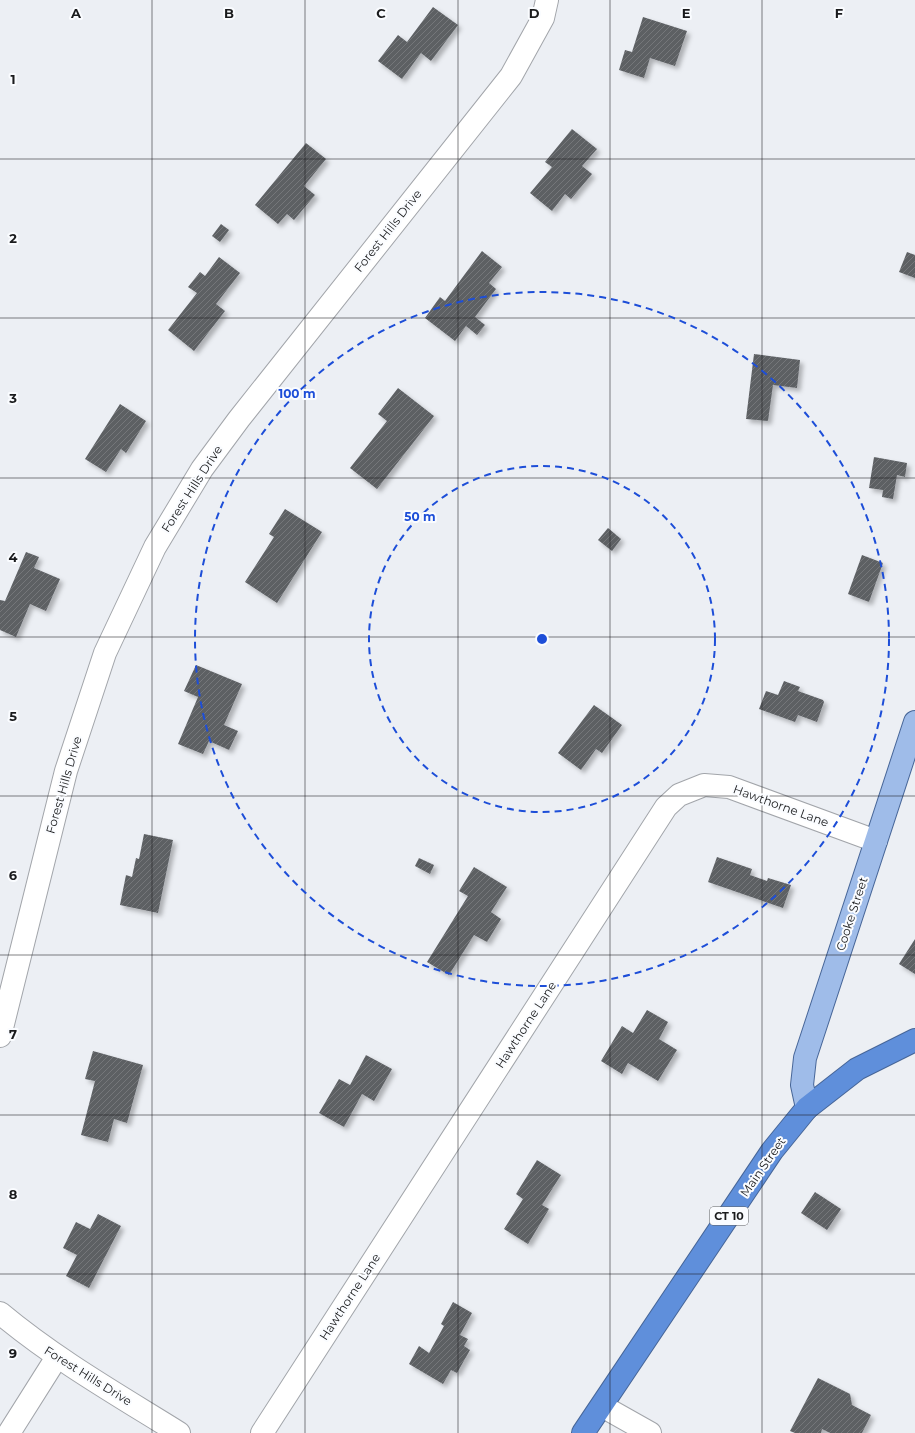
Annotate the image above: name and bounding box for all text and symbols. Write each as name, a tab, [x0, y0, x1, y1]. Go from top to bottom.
text: A	[70, 5, 82, 21]
text: B	[224, 5, 234, 21]
text: C	[376, 5, 386, 21]
text: D	[529, 5, 540, 21]
text: E	[682, 5, 691, 21]
text: F	[835, 5, 843, 21]
text: 1	[10, 71, 16, 87]
street label: Forest Hills Drive	[351, 186, 424, 275]
text: 2	[9, 230, 17, 246]
text: 100 m	[279, 386, 315, 401]
text: 3	[8, 390, 17, 406]
street label: Forest Hills Drive	[158, 442, 225, 535]
text: 50 m	[404, 509, 436, 524]
text: 4	[9, 549, 18, 565]
centre of rings	[535, 632, 549, 646]
text: 5	[9, 708, 17, 724]
street label: Forest Hills Drive	[42, 734, 85, 835]
street label: Hawthorne Lane	[731, 781, 831, 830]
text: 6	[9, 867, 18, 883]
street label: Cooke Street	[833, 875, 871, 953]
street label: Hawthorne Lane	[492, 978, 559, 1071]
text: 7	[9, 1026, 17, 1042]
street label: Main Street	[737, 1134, 789, 1199]
text: 8	[9, 1186, 18, 1202]
road number: CT 10	[710, 1207, 748, 1225]
street label: Hawthorne Lane	[316, 1250, 383, 1343]
street label: Forest Hills Drive	[42, 1343, 135, 1409]
text: 9	[9, 1345, 17, 1361]

